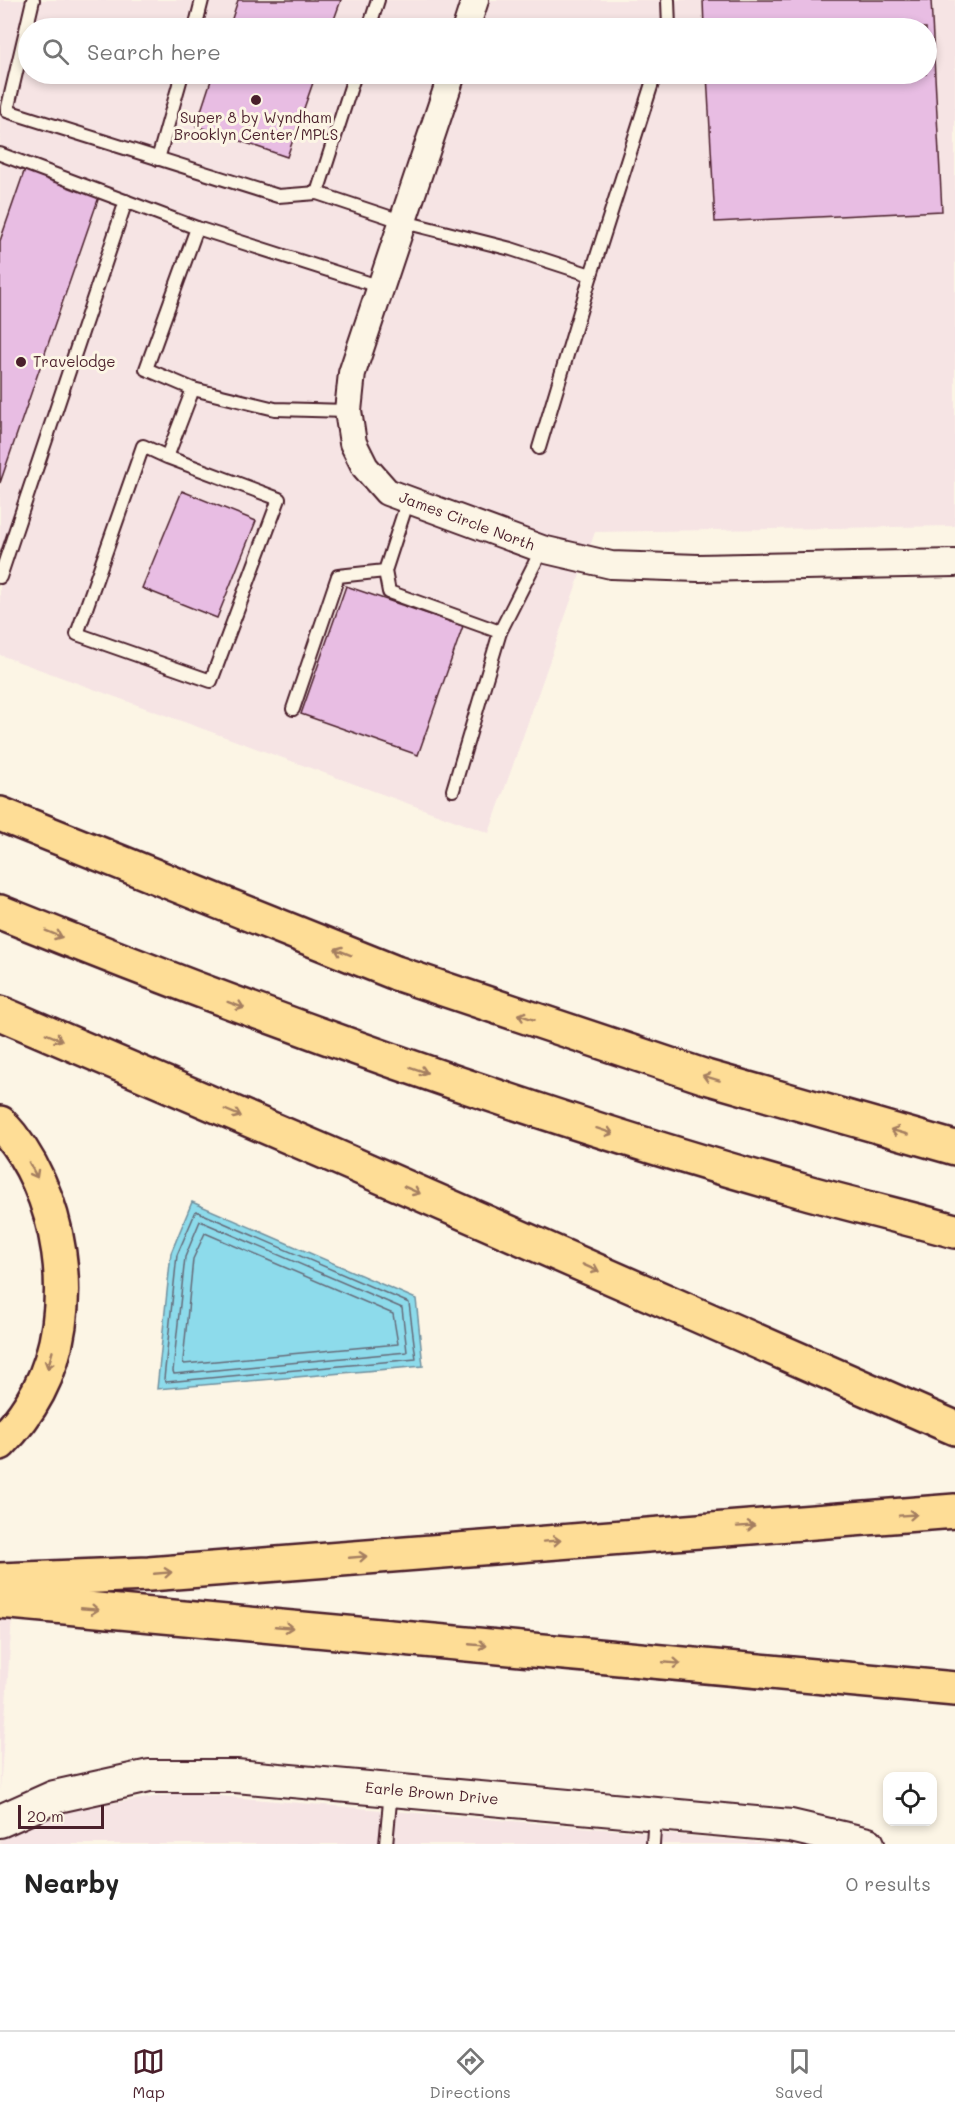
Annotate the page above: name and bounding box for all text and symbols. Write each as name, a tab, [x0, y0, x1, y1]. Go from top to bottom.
search box	[18, 18, 937, 84]
icon: search	[39, 35, 72, 68]
text: Search here	[87, 37, 221, 66]
marker: Super 8 by Wyndham Brooklyn Center/MPLS	[249, 93, 263, 107]
place label: Super 8 by Wyndham Brooklyn Center/MPLS	[174, 107, 338, 144]
place label: Travelodge	[33, 351, 116, 371]
marker: Travelodge	[14, 355, 28, 369]
street label: James Circle North	[396, 486, 538, 554]
one-way arrow	[44, 929, 63, 940]
one-way arrow	[334, 946, 352, 957]
one-way arrow	[226, 1001, 245, 1012]
one-way arrow	[517, 1011, 536, 1022]
one-way arrow	[44, 1031, 62, 1043]
one-way arrow	[410, 1066, 428, 1077]
one-way arrow	[702, 1072, 721, 1083]
one-way arrow	[224, 1108, 242, 1119]
one-way arrow	[890, 1126, 909, 1138]
one-way arrow	[595, 1127, 614, 1138]
one-way arrow	[28, 1161, 39, 1179]
one-way arrow	[403, 1185, 421, 1196]
one-way arrow	[581, 1263, 599, 1275]
one-way arrow	[44, 1350, 55, 1369]
one-way arrow	[898, 1509, 918, 1520]
one-way arrow	[736, 1520, 756, 1531]
one-way arrow	[542, 1536, 561, 1547]
one-way arrow	[347, 1551, 367, 1562]
one-way arrow	[153, 1567, 173, 1578]
one-way arrow	[79, 1604, 99, 1615]
one-way arrow	[273, 1622, 293, 1633]
one-way arrow	[468, 1640, 487, 1651]
one-way arrow	[662, 1658, 682, 1669]
map controls	[883, 1772, 937, 1826]
button: locate	[883, 1772, 937, 1826]
street label: Earle Brown Drive	[364, 1777, 499, 1809]
scale bar	[18, 1802, 104, 1830]
text: 20 m	[27, 1805, 64, 1826]
text: Nearby	[24, 1866, 119, 1900]
text: 0 results	[846, 1870, 931, 1896]
tab: Map	[132, 2045, 165, 2102]
tab: Directions	[430, 2045, 511, 2102]
tab: Saved	[775, 2045, 823, 2102]

